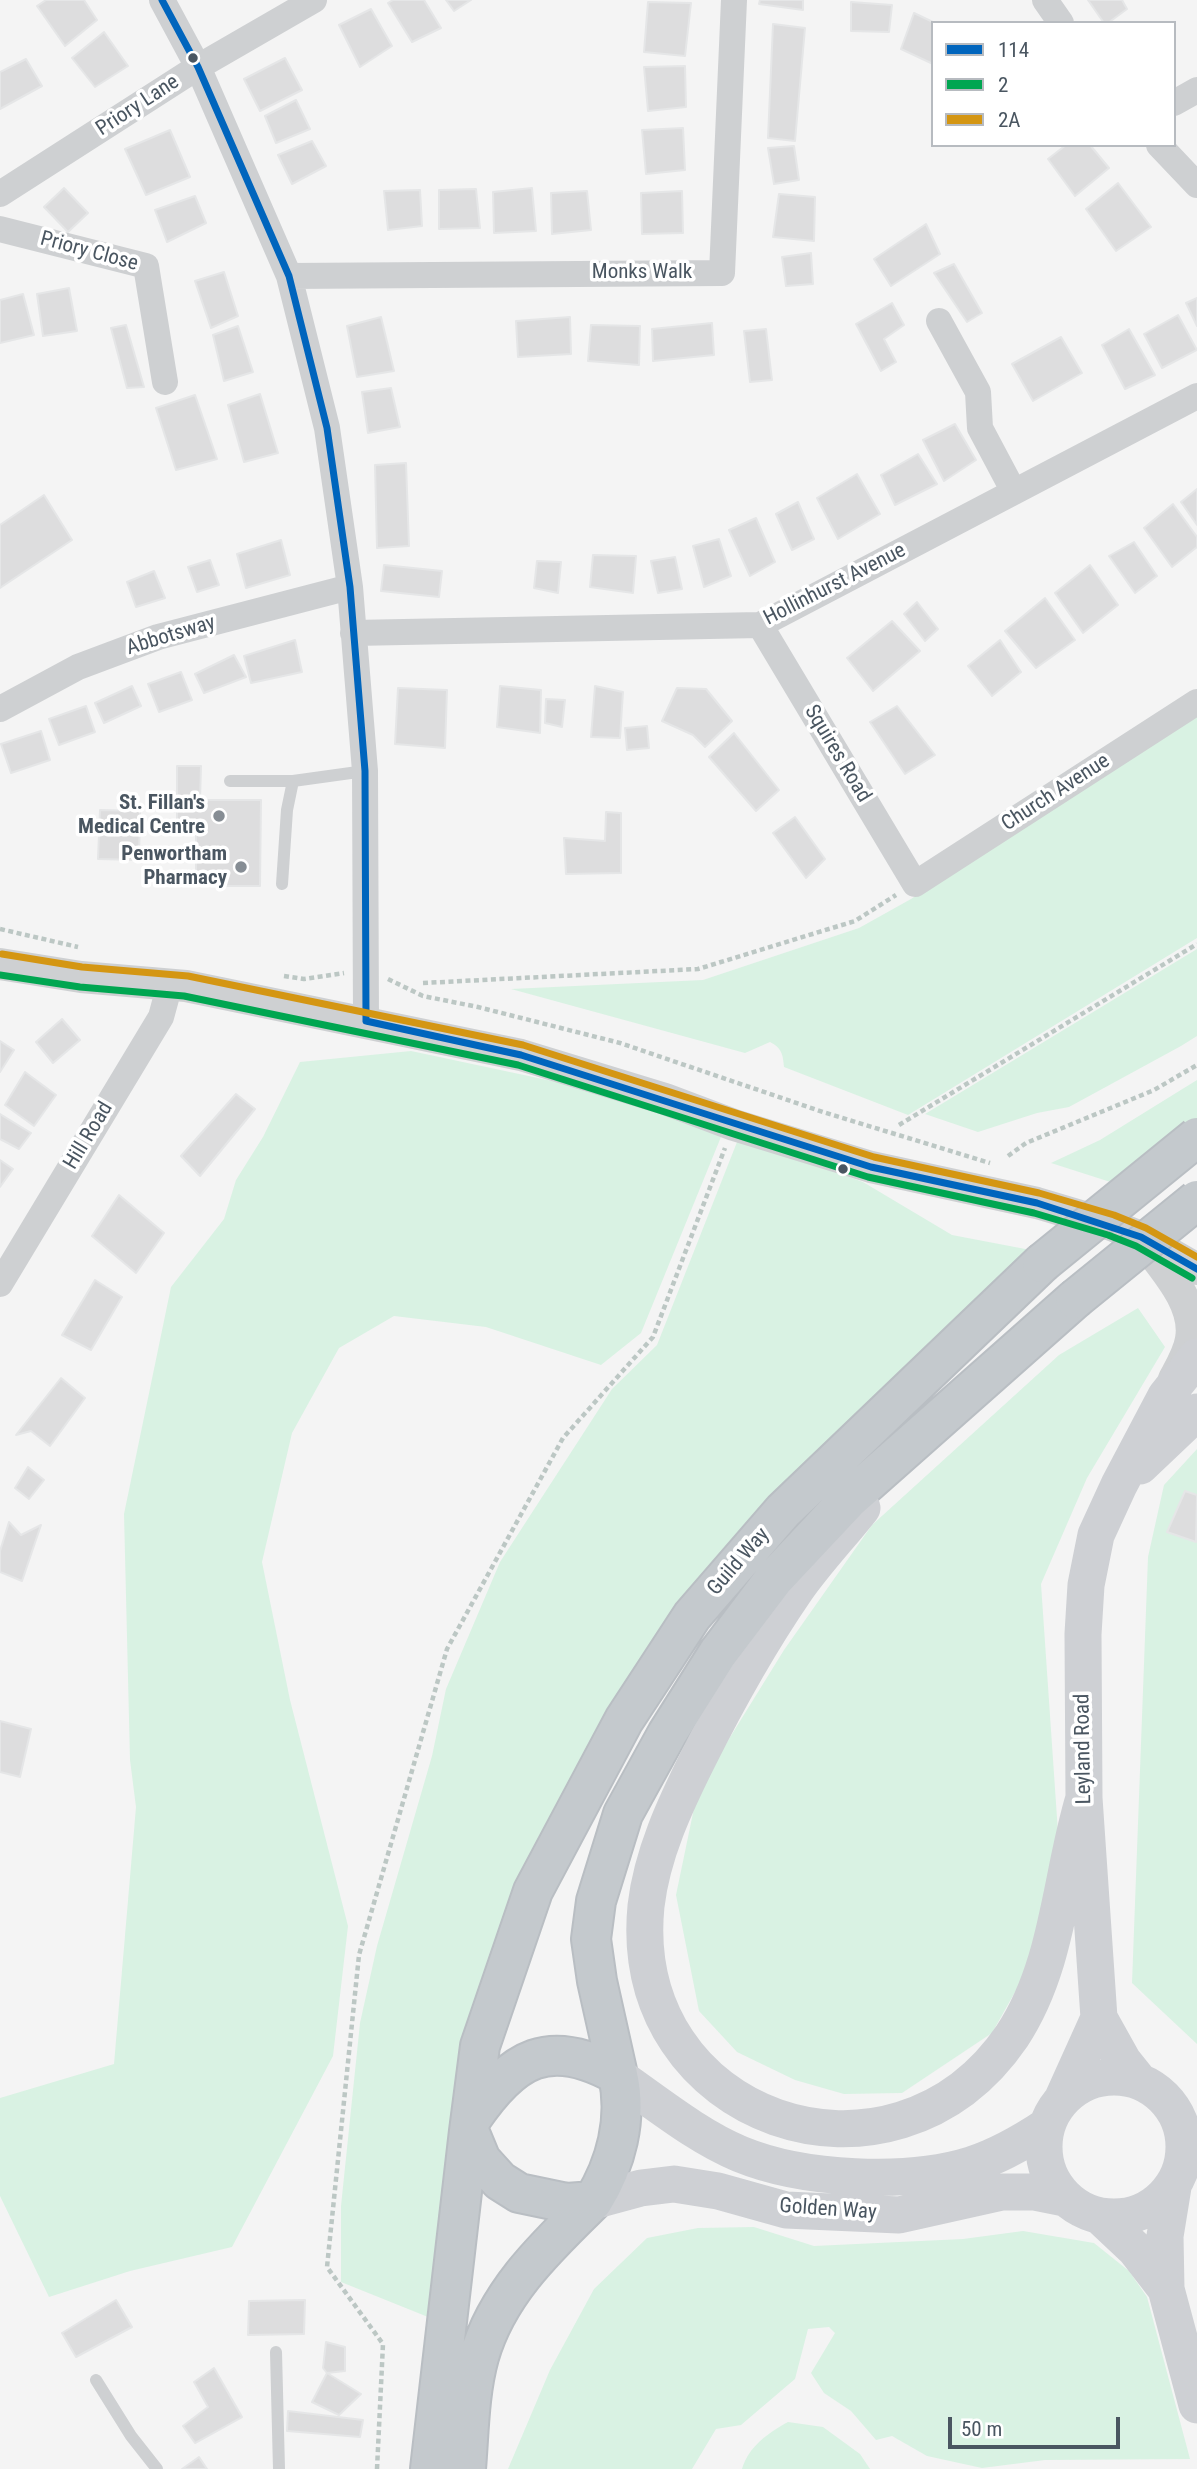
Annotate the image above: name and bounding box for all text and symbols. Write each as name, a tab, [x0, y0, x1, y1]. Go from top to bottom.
legend	[931, 21, 1176, 147]
text: 114	[998, 38, 1029, 62]
unlabelled marker	[186, 51, 200, 65]
street label: Priory Lane	[92, 70, 184, 142]
text: 2	[998, 73, 1008, 97]
text: 2A	[998, 108, 1020, 132]
street label: Priory Close	[37, 227, 141, 277]
street label: Monks Walk	[592, 260, 692, 286]
street label: Hollinhurst Avenue	[760, 538, 910, 632]
street label: Abbotsway	[124, 611, 218, 661]
street label: Squires Road	[798, 701, 876, 807]
street label: Church Avenue	[997, 749, 1115, 837]
place label: St. Fillan's Medical Centre	[78, 791, 205, 841]
marker: St. Fillan's Medical Centre	[211, 808, 227, 824]
place label: Penwortham Pharmacy	[121, 842, 227, 892]
marker: Penwortham Pharmacy	[233, 859, 249, 875]
street label: Hill Road	[59, 1098, 119, 1174]
unlabelled marker	[836, 1162, 850, 1176]
street label: Guild Way	[703, 1523, 775, 1601]
street label: Leyland Road	[1070, 1693, 1098, 1805]
street label: Golden Way	[779, 2194, 877, 2226]
scale bar	[952, 2402, 1124, 2446]
text: 50 m	[961, 2417, 1002, 2441]

